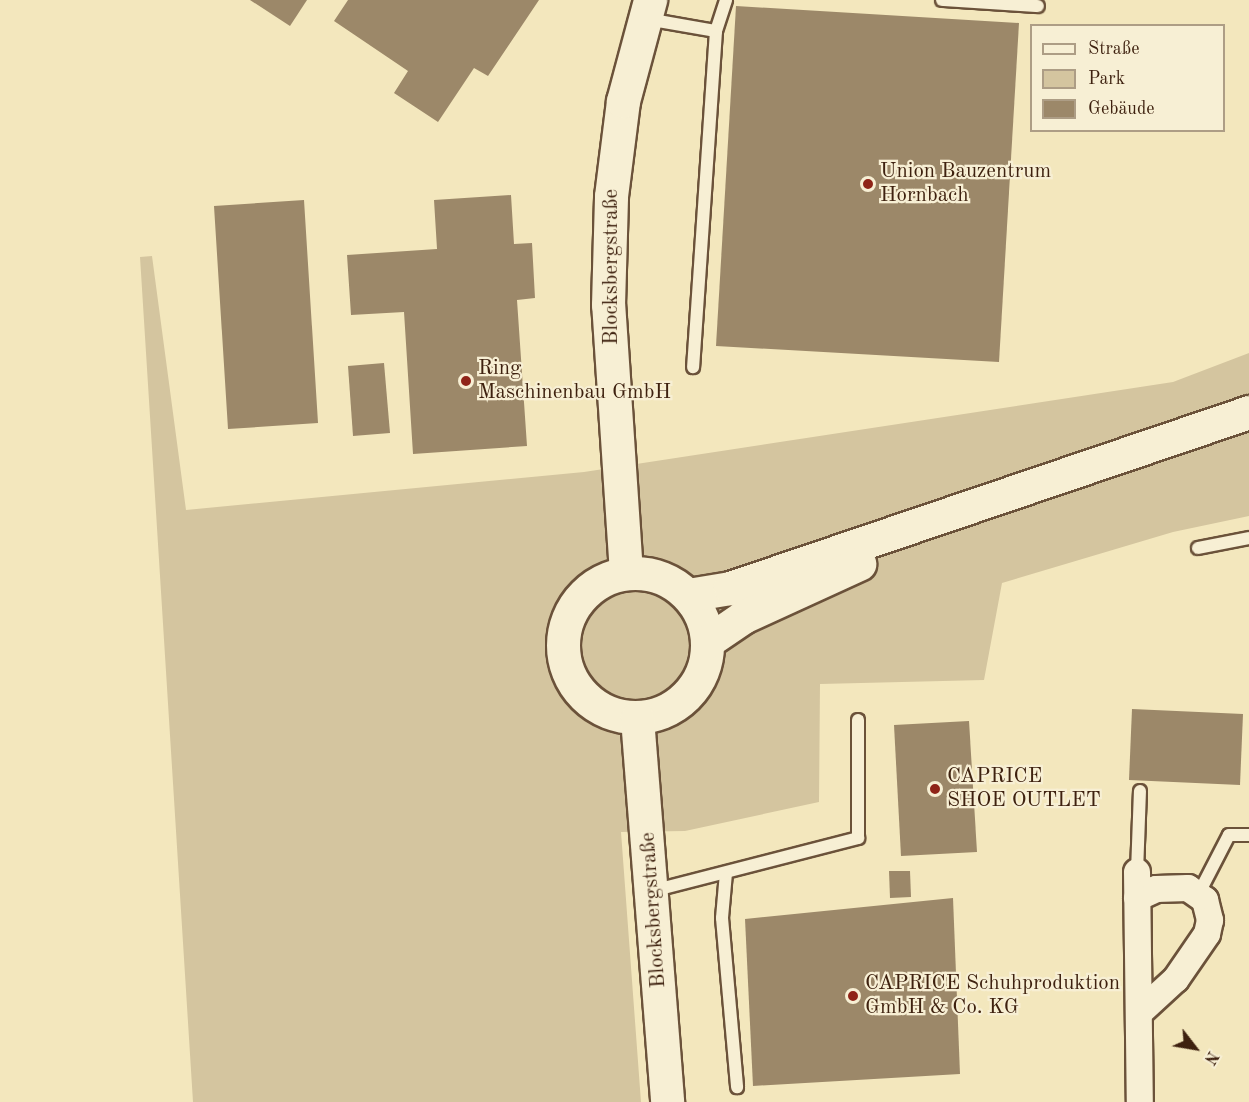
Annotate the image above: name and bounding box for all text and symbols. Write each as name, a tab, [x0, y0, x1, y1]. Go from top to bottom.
legend	[1030, 24, 1225, 132]
text: Straße	[1088, 40, 1139, 58]
text: Park	[1088, 70, 1125, 88]
text: Gebäude	[1088, 100, 1155, 118]
place label: Union Bauzentrum Hornbach	[880, 159, 1051, 209]
marker: Union Bauzentrum Hornbach	[861, 177, 875, 191]
street label: Blocksbergstraße	[599, 189, 625, 345]
place label: Ring Maschinenbau GmbH	[478, 356, 671, 406]
marker: Ring Maschinenbau GmbH	[459, 374, 473, 388]
place label: CAPRICE SHOE OUTLET	[947, 764, 1101, 814]
marker: CAPRICE SHOE OUTLET	[928, 782, 942, 796]
street label: Blocksbergstraße	[636, 831, 672, 989]
place label: CAPRICE Schuhproduktion GmbH & Co. KG	[865, 971, 1120, 1021]
marker: CAPRICE Schuhproduktion GmbH & Co. KG	[846, 989, 860, 1003]
north arrow	[1165, 1018, 1225, 1078]
text: N	[1200, 1048, 1220, 1067]

